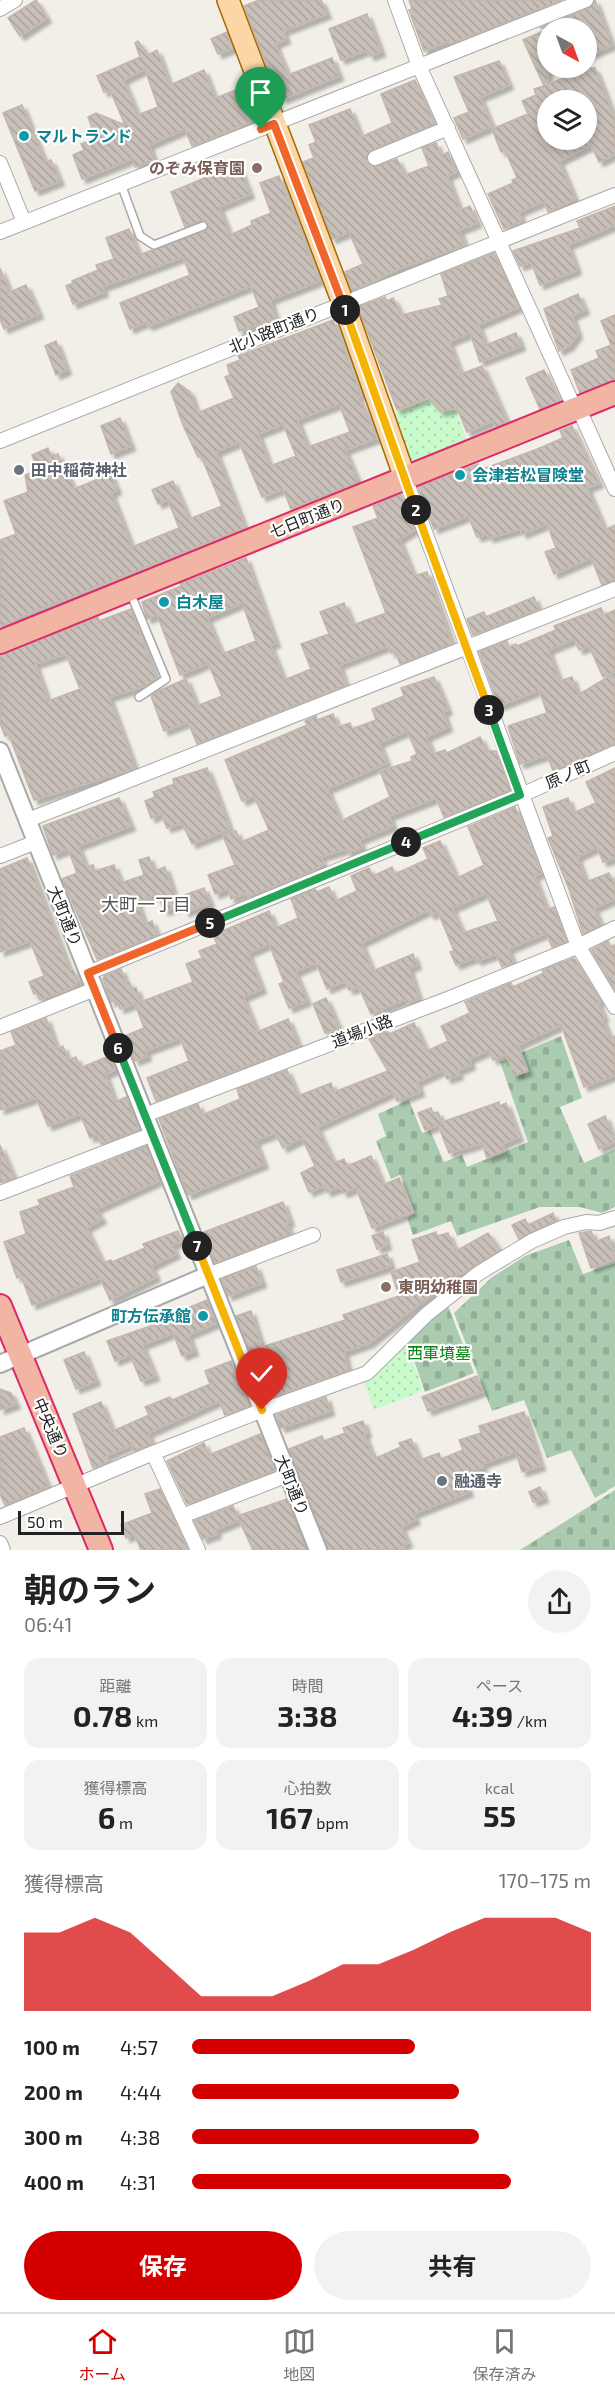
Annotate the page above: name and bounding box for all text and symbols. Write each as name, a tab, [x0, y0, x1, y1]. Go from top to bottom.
north arrow	[537, 18, 597, 78]
map controls	[537, 18, 597, 150]
pin	[235, 67, 286, 129]
icon: arrive	[244, 76, 277, 109]
button: layers	[537, 90, 597, 150]
place label: マルトランド	[36, 126, 132, 145]
marker: マルトランド	[17, 129, 31, 143]
place label: のぞみ保育園	[149, 158, 245, 177]
marker: のぞみ保育園	[250, 161, 264, 175]
pin: 1	[330, 295, 360, 325]
text: 1	[342, 300, 348, 319]
street label: 北小路町通り	[226, 303, 322, 356]
place label: 田中稲荷神社	[31, 460, 127, 479]
marker: 田中稲荷神社	[12, 463, 26, 477]
place label: 会津若松冒険堂	[472, 465, 584, 484]
marker: 会津若松冒険堂	[453, 468, 467, 482]
street label: 七日町通り	[266, 494, 347, 541]
pin: 2	[401, 495, 431, 525]
text: 2	[411, 500, 421, 519]
place label: 白木屋	[176, 592, 224, 611]
marker: 白木屋	[157, 595, 171, 609]
pin: 3	[474, 695, 504, 725]
text: 3	[484, 700, 494, 719]
street label: 原ノ町	[542, 755, 594, 792]
pin: 4	[391, 827, 421, 857]
text: 4	[401, 832, 411, 851]
street label: 大町通り	[45, 883, 86, 949]
district label: 大町一丁目	[101, 893, 191, 915]
pin: 5	[195, 908, 225, 938]
text: 5	[206, 913, 214, 932]
street label: 道場小路	[329, 1010, 395, 1051]
pin: 6	[103, 1033, 133, 1063]
text: 6	[113, 1038, 123, 1057]
pin: 7	[182, 1231, 212, 1261]
text: 7	[193, 1236, 201, 1255]
place label: 東明幼稚園	[398, 1277, 478, 1296]
marker: 東明幼稚園	[379, 1280, 393, 1294]
place label: 町方伝承館	[111, 1306, 191, 1325]
marker: 町方伝承館	[196, 1309, 210, 1323]
park label: 西軍墳墓	[407, 1343, 471, 1362]
pin	[236, 1348, 287, 1410]
icon: check	[245, 1357, 278, 1390]
street label: 中央通り	[30, 1395, 73, 1461]
street label: 大町通り	[272, 1452, 313, 1518]
place label: 融通寺	[454, 1471, 502, 1490]
marker: 融通寺	[435, 1474, 449, 1488]
scale bar	[18, 1508, 124, 1536]
text: 50 m	[27, 1512, 63, 1531]
text: 朝のラン	[24, 1569, 156, 1609]
button: share	[528, 1570, 591, 1633]
text: 06:41	[24, 1612, 72, 1636]
text: 距離	[99, 1676, 132, 1695]
text: 時間	[291, 1676, 324, 1695]
text: ペース	[476, 1676, 523, 1695]
text: 0.78	[73, 1697, 133, 1733]
text: 3:38	[277, 1697, 338, 1733]
text: 4:39	[452, 1697, 513, 1733]
text: km	[133, 1711, 158, 1730]
text: /km	[513, 1711, 547, 1730]
text: 獲得標高	[83, 1778, 148, 1797]
text: 心拍数	[283, 1778, 332, 1797]
text: kcal	[485, 1778, 514, 1797]
text: 55	[483, 1797, 516, 1833]
text: 6	[98, 1799, 116, 1835]
text: 167	[266, 1799, 313, 1835]
text: m	[116, 1813, 133, 1832]
text: bpm	[313, 1813, 349, 1832]
text: 170–175 m	[499, 1868, 591, 1892]
text: 獲得標高	[24, 1871, 104, 1895]
text: 100 m	[24, 2035, 80, 2059]
text: 4:57	[120, 2035, 158, 2059]
text: 200 m	[24, 2080, 83, 2104]
text: 4:44	[120, 2080, 162, 2104]
text: 300 m	[24, 2125, 83, 2149]
text: 4:38	[120, 2125, 160, 2149]
text: 400 m	[24, 2170, 84, 2194]
text: 4:31	[120, 2170, 156, 2194]
button: 保存	[24, 2231, 302, 2300]
button: 共有	[314, 2231, 591, 2300]
tab: ホーム	[78, 2325, 126, 2385]
tab: 地図	[283, 2325, 316, 2385]
tab: 保存済み	[473, 2325, 537, 2385]

